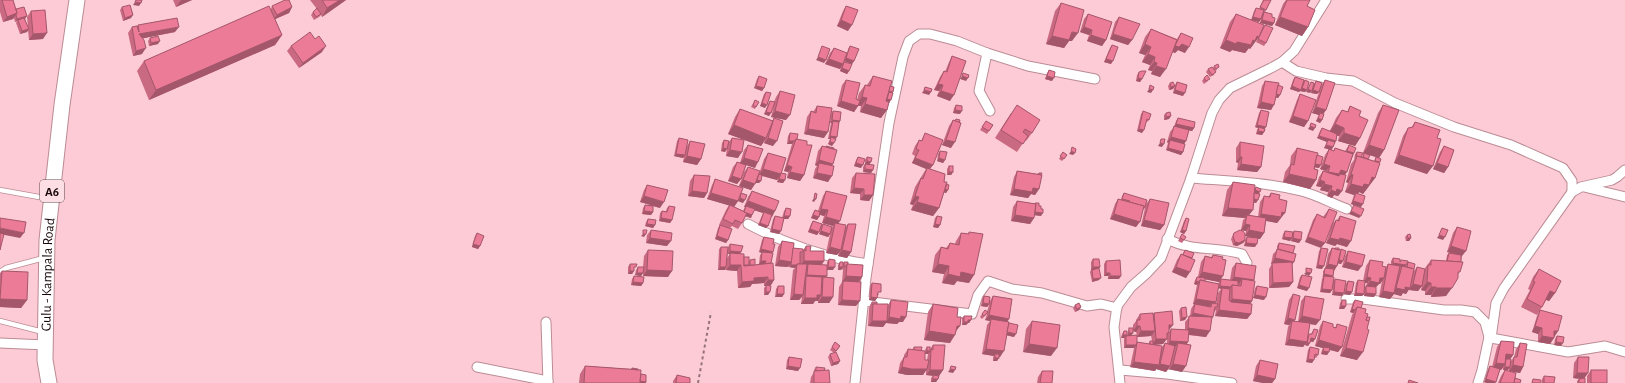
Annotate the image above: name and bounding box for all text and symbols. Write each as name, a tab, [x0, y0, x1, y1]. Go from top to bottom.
road number: A6	[40, 180, 64, 202]
street label: Gulu - Kampala Road	[39, 217, 57, 331]

